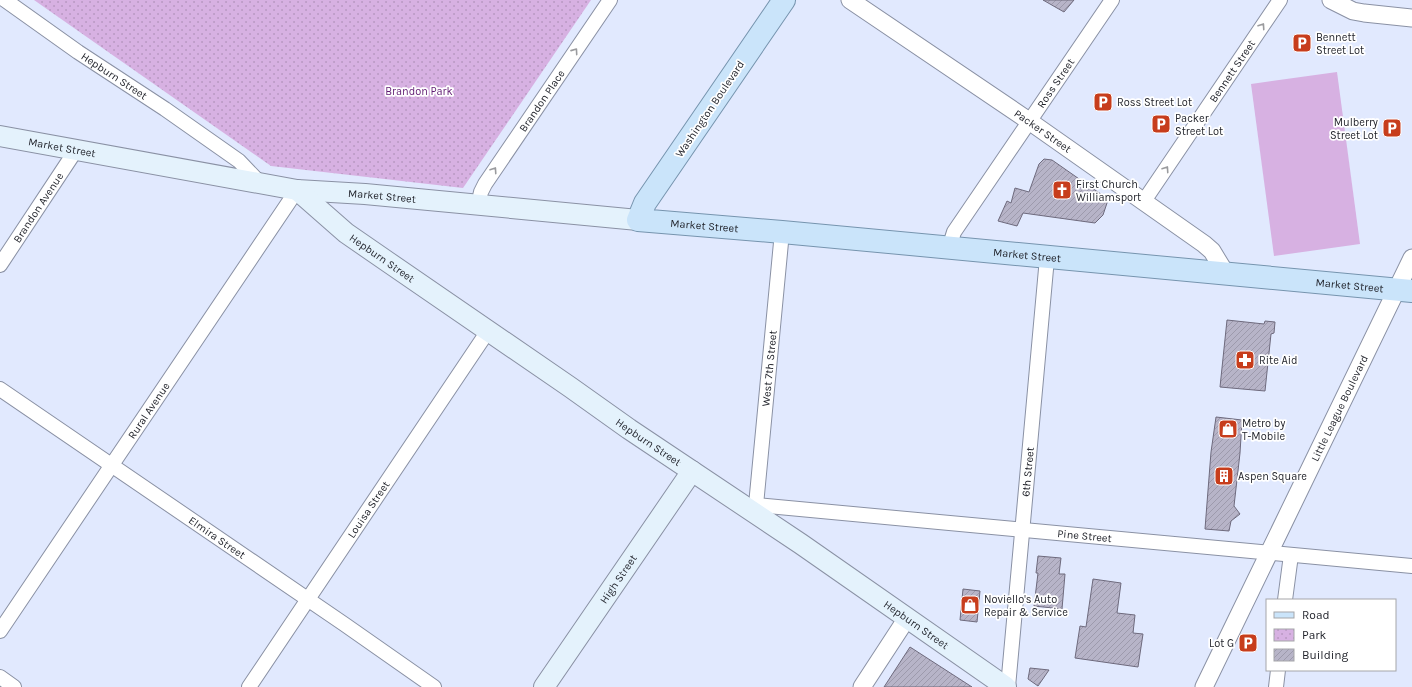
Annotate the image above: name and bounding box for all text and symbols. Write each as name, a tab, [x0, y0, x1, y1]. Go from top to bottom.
one-way arrow	[1257, 23, 1265, 30]
place label: Bennett Street Lot	[1316, 31, 1364, 57]
parking icon: Bennett Street Lot	[1291, 32, 1313, 54]
street label: Bennett Street	[1206, 37, 1258, 105]
one-way arrow	[570, 48, 578, 55]
street label: Hepburn Street	[79, 49, 150, 102]
street label: Ross Street	[1034, 56, 1077, 110]
street label: Washington Boulevard	[673, 58, 747, 160]
street label: Brandon Place	[516, 67, 567, 134]
park label: Brandon Park	[385, 85, 453, 98]
parking icon: Ross Street Lot	[1092, 91, 1114, 113]
place label: Ross Street Lot	[1117, 96, 1192, 109]
street label: Packer Street	[1012, 106, 1074, 155]
place label: Packer Street Lot	[1175, 112, 1223, 138]
parking icon: Packer Street Lot	[1150, 113, 1172, 135]
place label: Mulberry Street Lot	[1330, 116, 1378, 142]
parking icon: Mulberry Street Lot	[1381, 117, 1403, 139]
street label: Market Street	[27, 135, 97, 160]
one-way arrow	[1161, 166, 1169, 173]
one-way arrow	[490, 167, 497, 174]
street label: Brandon Avenue	[10, 170, 66, 245]
place label: First Church Williamsport	[1076, 178, 1141, 204]
church icon: First Church Williamsport	[1051, 179, 1073, 201]
street label: Market Street	[348, 187, 417, 205]
street label: Market Street	[670, 216, 739, 235]
street label: Hepburn Street	[347, 231, 417, 285]
street label: Market Street	[992, 245, 1062, 265]
street label: Market Street	[1315, 276, 1384, 295]
street label: West 7th Street	[759, 330, 779, 407]
pharmacy icon: Rite Aid	[1234, 349, 1256, 371]
street label: Little League Boulevard	[1308, 353, 1371, 463]
place label: Rite Aid	[1259, 354, 1298, 367]
street label: Rural Avenue	[125, 379, 172, 441]
street label: Hepburn Street	[613, 415, 684, 469]
place label: Metro by T-Mobile	[1242, 417, 1286, 443]
shop icon: Metro by T-Mobile	[1217, 418, 1239, 440]
street label: 6th Street	[1019, 446, 1036, 497]
building icon: Aspen Square	[1213, 465, 1235, 487]
place label: Aspen Square	[1238, 470, 1307, 483]
street label: Louisa Street	[345, 478, 392, 540]
street label: Elmira Street	[186, 513, 248, 561]
street label: Pine Street	[1057, 527, 1112, 545]
street label: High Street	[597, 552, 639, 606]
place label: Noviello's Auto Repair & Service	[984, 593, 1068, 619]
shop icon: Noviello's Auto Repair & Service	[959, 594, 981, 616]
street label: Hepburn Street	[881, 597, 951, 652]
legend	[1266, 599, 1396, 671]
text: Road	[1302, 608, 1330, 622]
text: Park	[1302, 628, 1327, 642]
parking icon: Lot G	[1237, 632, 1259, 654]
place label: Lot G	[1209, 637, 1234, 650]
text: Building	[1302, 648, 1349, 662]

